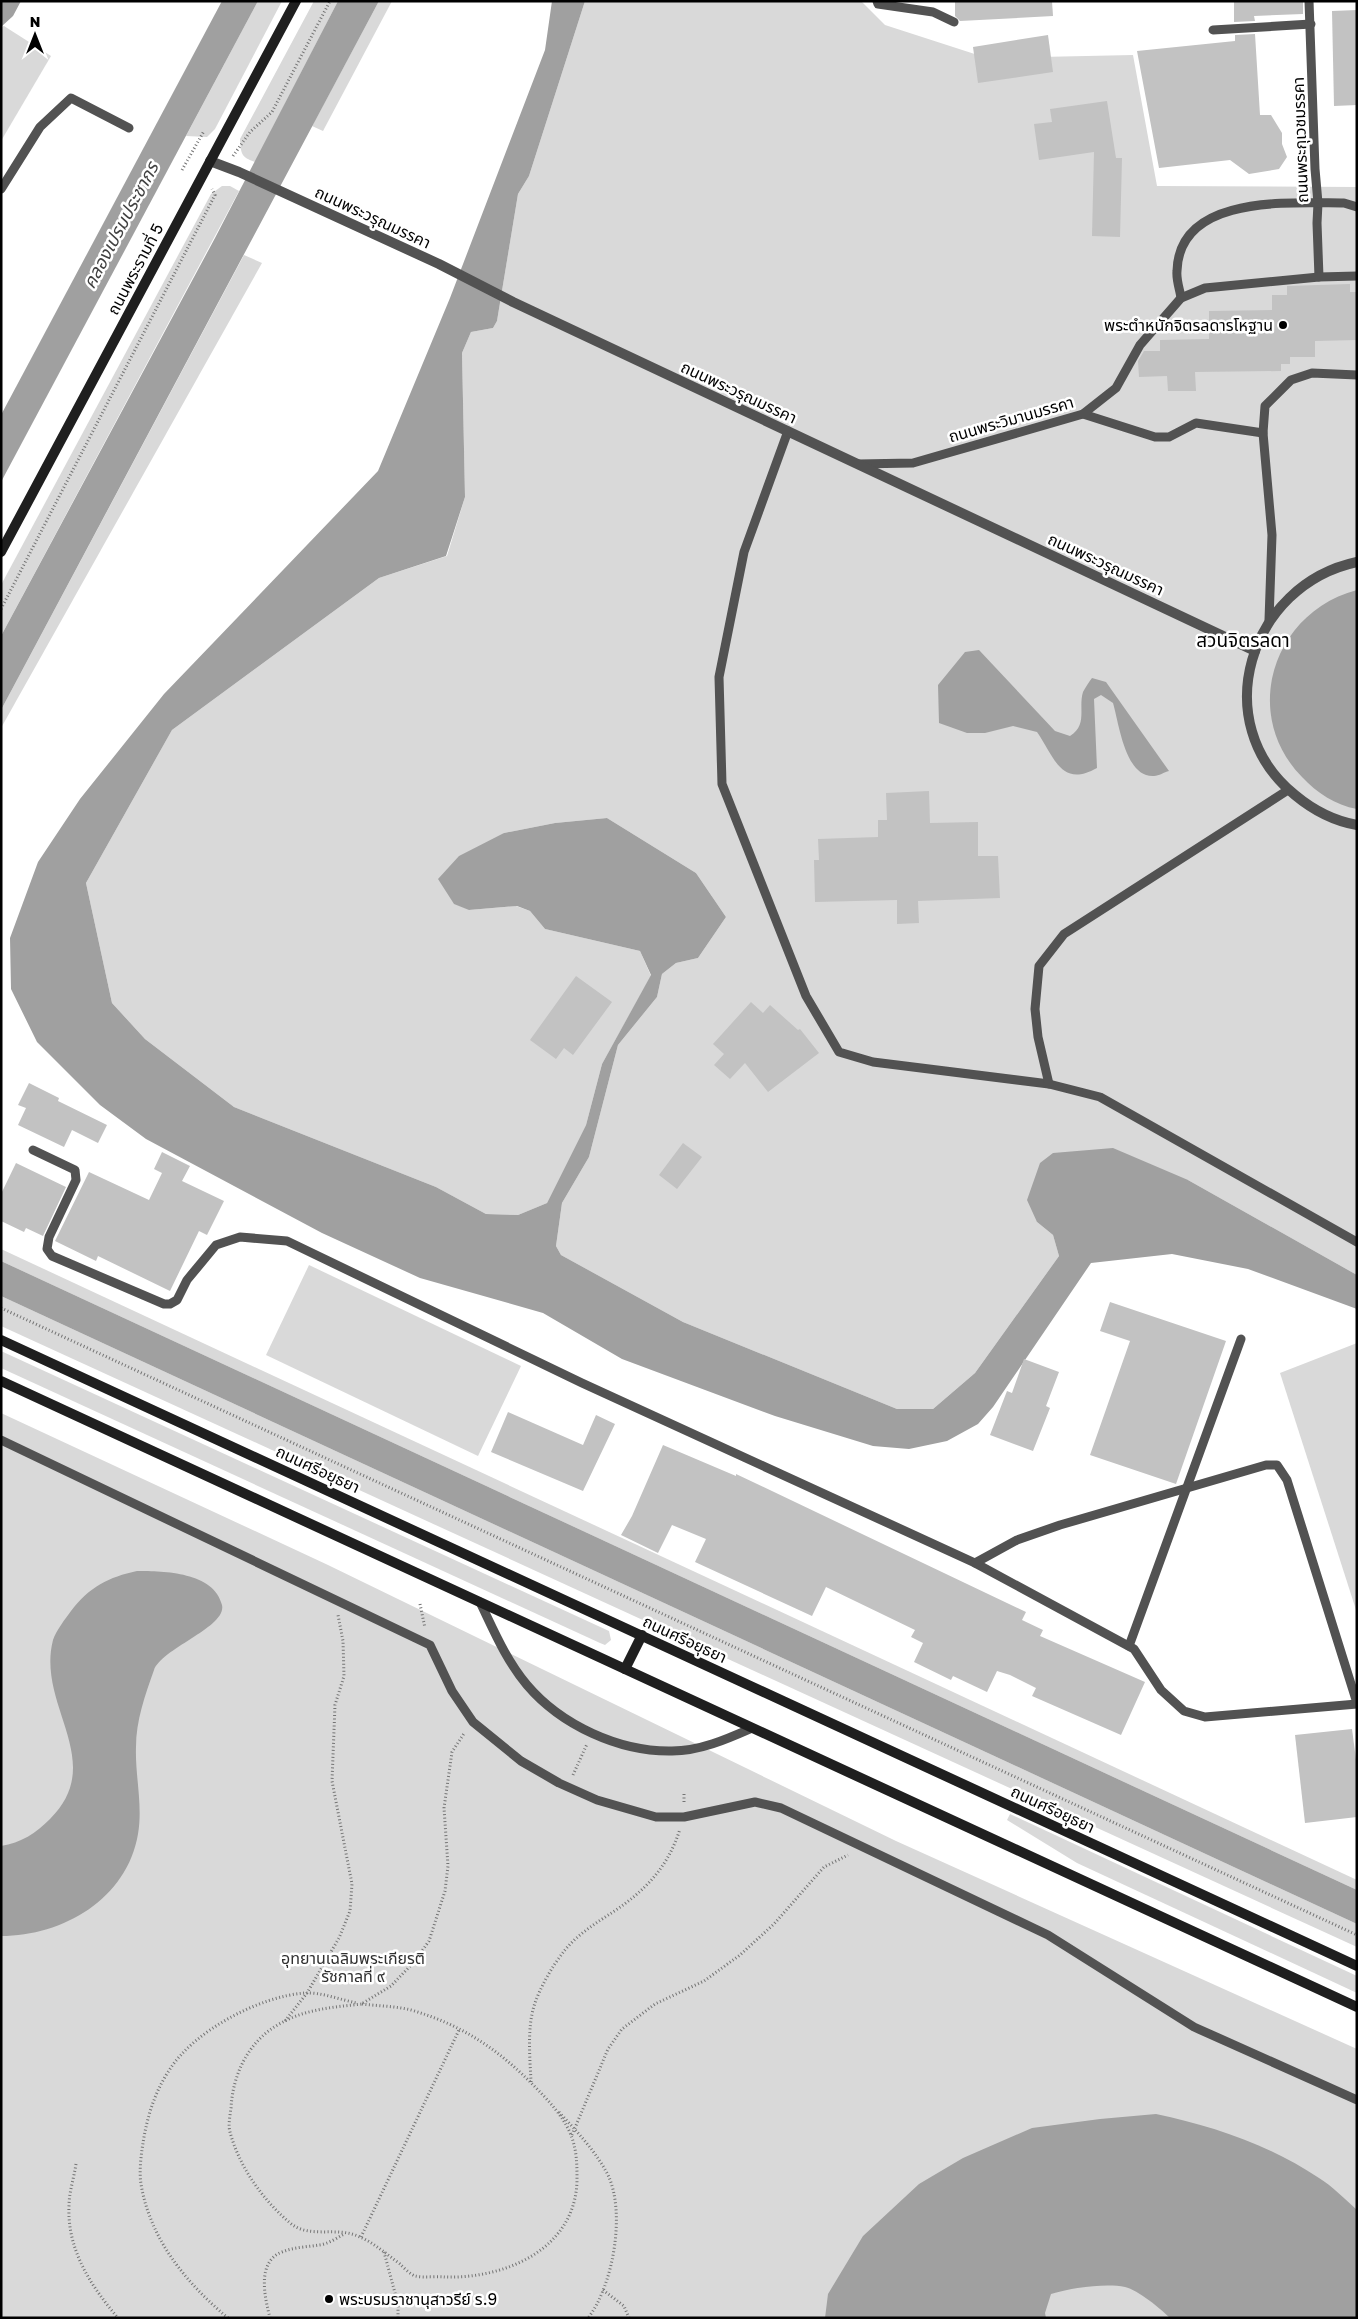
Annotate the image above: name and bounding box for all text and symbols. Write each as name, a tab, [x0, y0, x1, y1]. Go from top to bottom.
north arrow	[10, 10, 60, 60]
text: N	[30, 13, 40, 30]
street label: ถนนพระกุเวชมรรคา	[1288, 77, 1312, 203]
water label: คลองเปรมประชากร	[77, 157, 163, 292]
street label: ถนนพระวรุณมรรคา	[312, 181, 434, 253]
street label: ถนนพระรามที่ 5	[102, 219, 167, 318]
place label: พระตำหนักจิตรลดารโหฐาน	[1104, 315, 1273, 335]
marker: พระตำหนักจิตรลดารโหฐาน	[1277, 319, 1289, 331]
street label: ถนนพระวรุณมรรคา	[678, 356, 800, 428]
street label: ถนนพระวิมานมรรคา	[946, 392, 1076, 446]
street label: ถนนพระวรุณมรรคา	[1045, 528, 1167, 600]
district label: สวนจิตรลดา	[1196, 628, 1290, 651]
street label: ถนนศรีอยุธยา	[273, 1441, 363, 1497]
street label: ถนนศรีอยุธยา	[640, 1611, 730, 1667]
street label: ถนนศรีอยุธยา	[1008, 1781, 1098, 1837]
park label: อุทยานเฉลิมพระเกียรติ รัชกาลที่ ๙	[281, 1948, 425, 1986]
place label: พระบรมราชานุสาวรีย์ ร.9	[339, 2289, 497, 2309]
marker: พระบรมราชานุสาวรีย์ ร.9	[323, 2293, 335, 2305]

